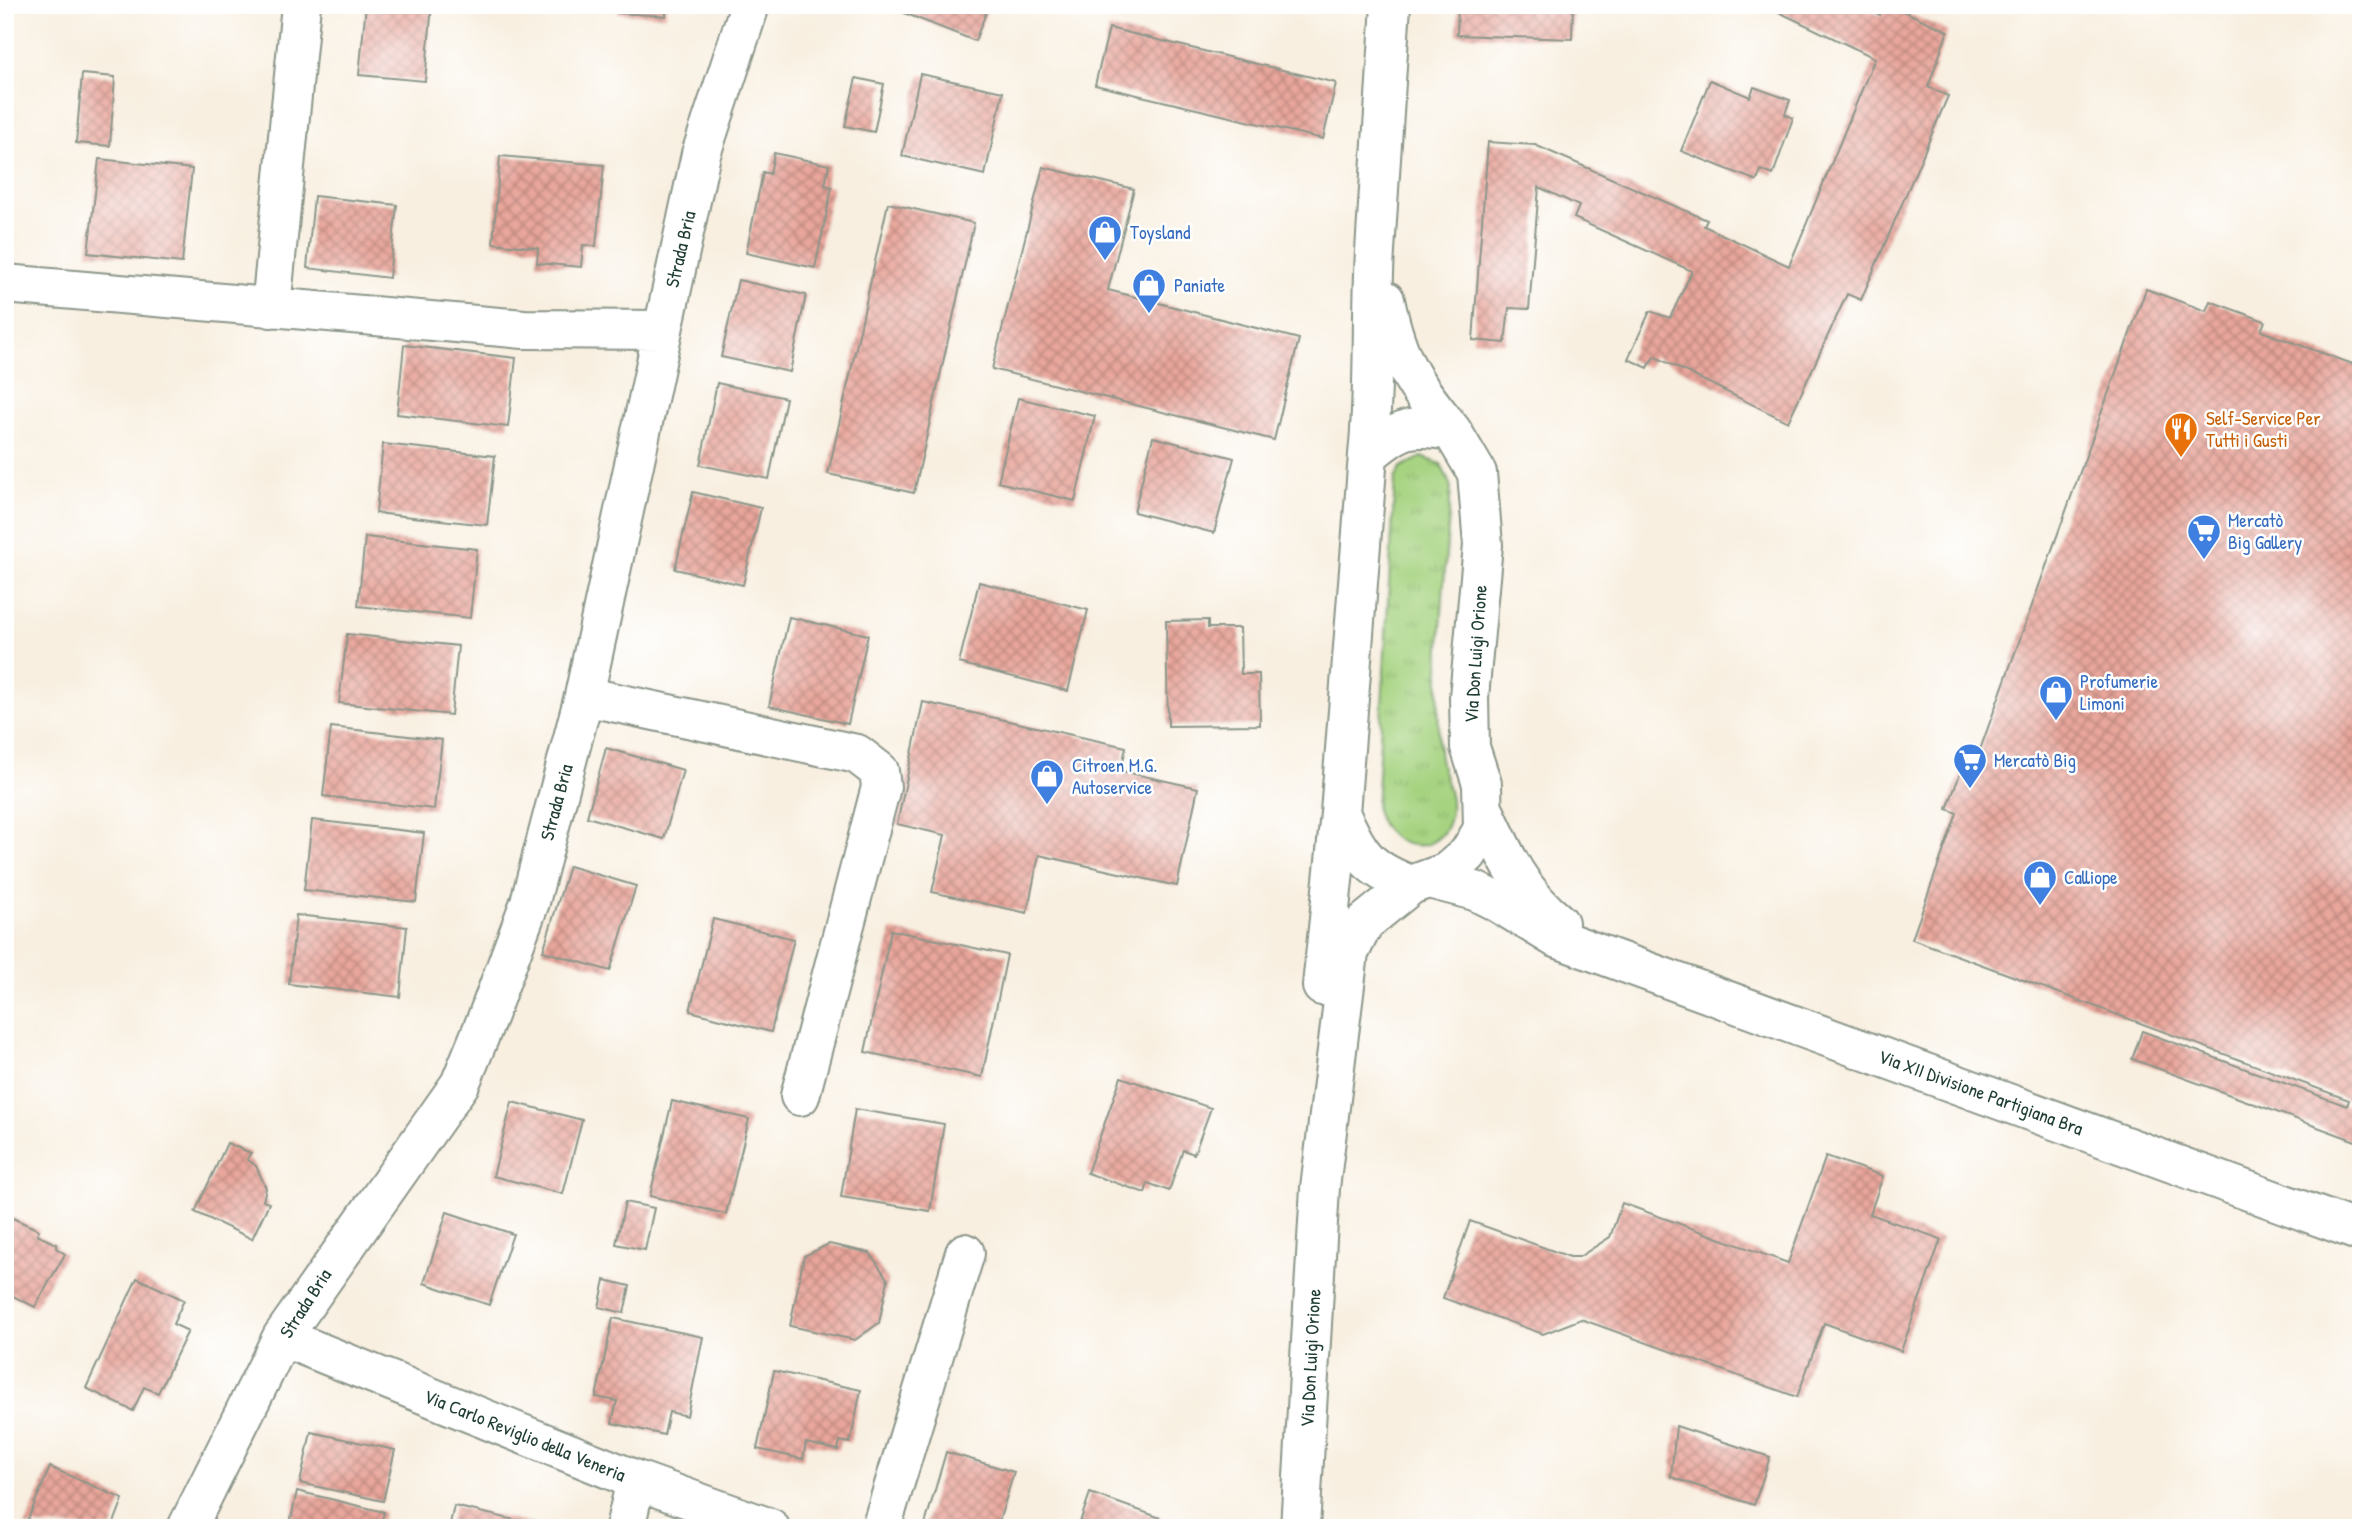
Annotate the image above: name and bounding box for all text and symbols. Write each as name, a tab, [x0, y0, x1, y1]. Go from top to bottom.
street label: Strada Bria	[659, 208, 702, 290]
shop icon: Toysland	[1086, 213, 1124, 262]
place label: Toysland	[1130, 219, 1191, 245]
shop icon: Paniate	[1130, 266, 1168, 315]
place label: Paniate	[1174, 272, 1225, 298]
place label: Self-Service Per Tutti i Gusti	[2206, 405, 2321, 453]
restaurant icon: Self-Service Per Tutti i Gusti	[2162, 410, 2200, 459]
place label: Mercatò Big Gallery	[2228, 507, 2302, 555]
supermarket icon: Mercatò Big Gallery	[2185, 512, 2223, 561]
street label: Via Don Luigi Orione	[1457, 584, 1493, 724]
place label: Profumerie Limoni	[2080, 668, 2159, 716]
shop icon: Profumerie Limoni	[2037, 673, 2075, 722]
supermarket icon: Mercatò Big	[1951, 741, 1989, 790]
place label: Mercatò Big	[1994, 747, 2076, 773]
place label: Citroen M.G. Autoservice	[1072, 752, 1157, 800]
shop icon: Citroen M.G. Autoservice	[1028, 757, 1066, 806]
street label: Strada Bria	[533, 760, 579, 843]
shop icon: Calliope	[2021, 858, 2059, 907]
place label: Calliope	[2064, 864, 2118, 890]
street label: Via XII Divisione Partigiana Bra	[1875, 1043, 2087, 1141]
street label: Strada Bria	[273, 1263, 337, 1343]
street label: Via Don Luigi Orione	[1293, 1288, 1327, 1428]
street label: Via Carlo Reviglio della Veneria	[420, 1383, 630, 1488]

